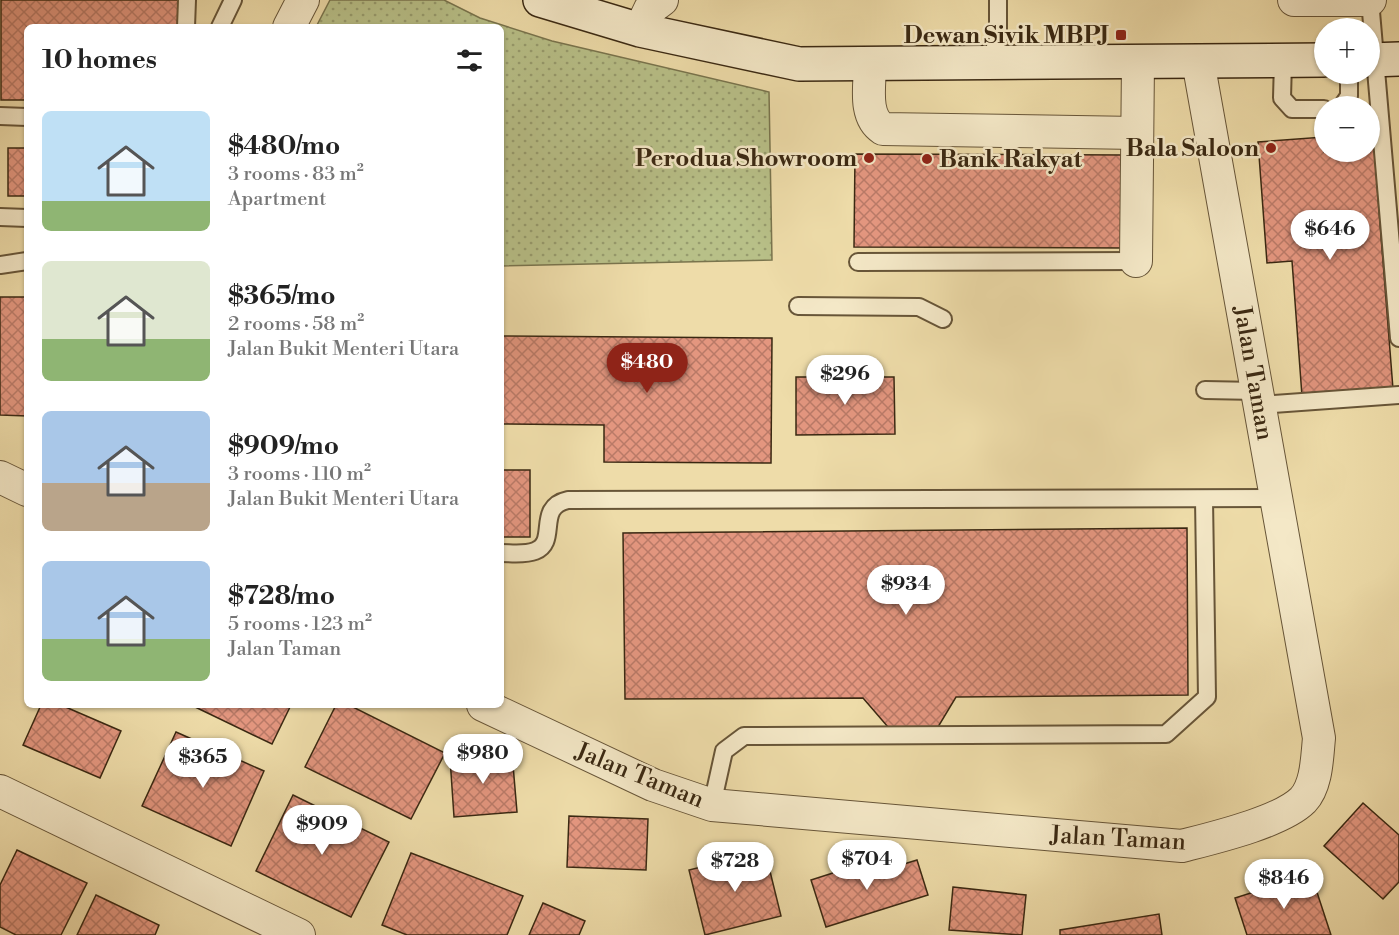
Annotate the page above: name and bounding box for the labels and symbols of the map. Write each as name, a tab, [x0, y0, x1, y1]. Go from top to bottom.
place label: Dewan Sivik MBPJ	[903, 21, 1109, 51]
marker: Dewan Sivik MBPJ	[1114, 28, 1128, 42]
place label: Bala Saloon	[1126, 134, 1259, 164]
marker: Bala Saloon	[1264, 141, 1278, 155]
place label: Perodua Showroom	[635, 144, 857, 174]
place label: Bank Rakyat	[939, 145, 1082, 175]
marker: Perodua Showroom	[862, 151, 876, 165]
marker: Bank Rakyat	[920, 152, 934, 166]
pin: $646	[1294, 210, 1366, 261]
street label: Jalan Taman	[1226, 303, 1280, 443]
pin: $480	[611, 343, 683, 394]
pin: $296	[809, 355, 881, 406]
pin: $934	[870, 565, 942, 616]
pin: $980	[447, 734, 519, 785]
street label: Jalan Taman	[570, 736, 708, 815]
pin: $365	[167, 738, 239, 789]
pin: $909	[286, 805, 358, 856]
street label: Jalan Taman	[1048, 820, 1187, 858]
pin: $704	[831, 840, 903, 891]
pin: $728	[699, 842, 771, 893]
pin: $846	[1248, 859, 1320, 910]

